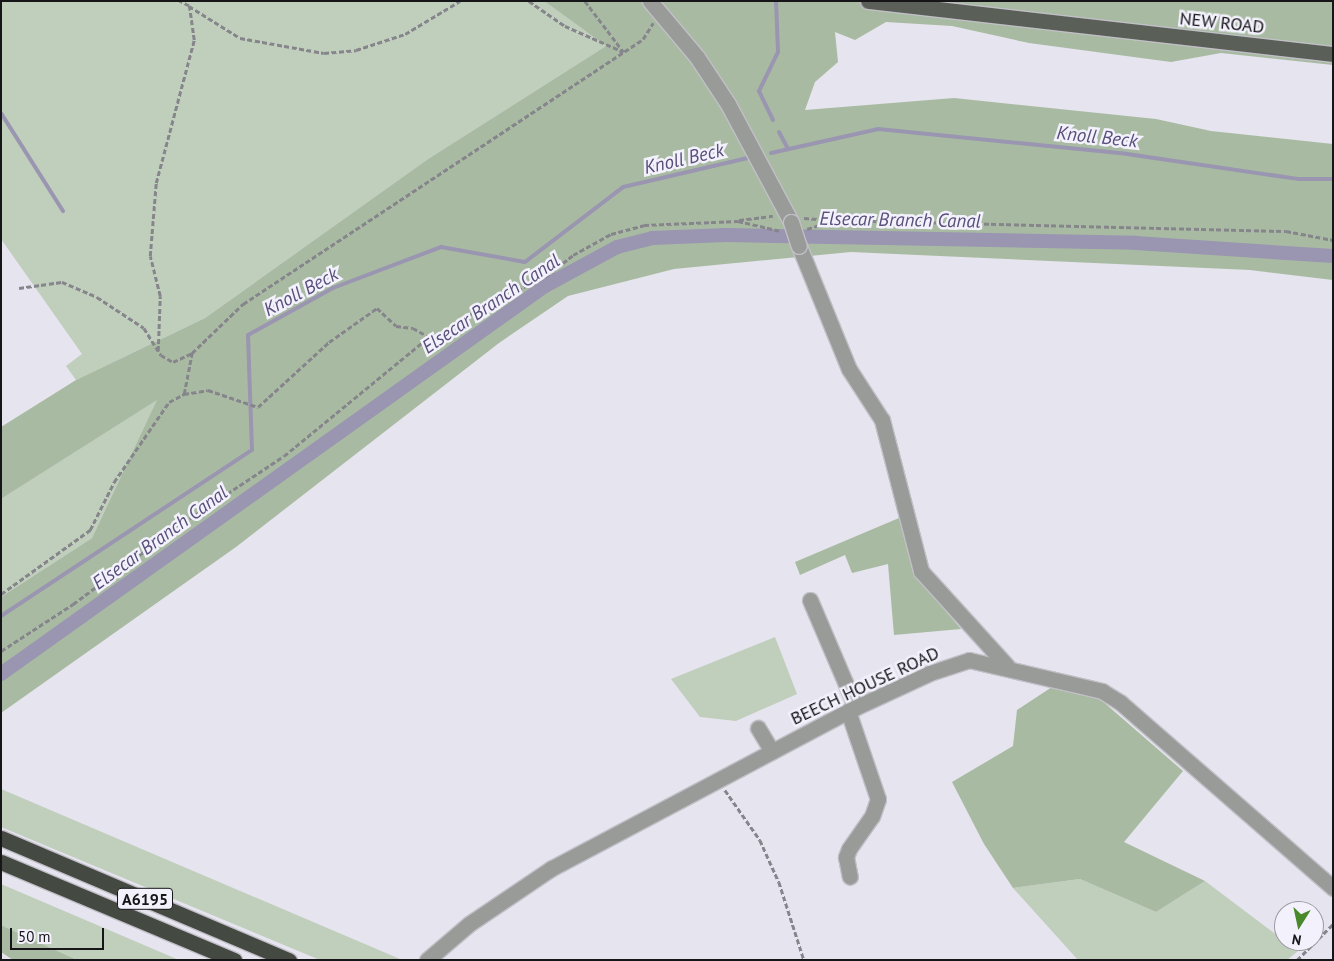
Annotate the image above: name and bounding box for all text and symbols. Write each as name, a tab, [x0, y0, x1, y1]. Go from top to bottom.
street label: NEW ROAD	[1178, 8, 1266, 38]
water label: Knoll Beck	[1055, 121, 1139, 153]
water label: Knoll Beck	[642, 139, 726, 179]
water label: Elsecar Branch Canal	[819, 207, 981, 233]
water label: Elsecar Branch Canal	[418, 249, 564, 359]
water label: Knoll Beck	[260, 263, 342, 321]
water label: Elsecar Branch Canal	[88, 481, 232, 595]
street label: BEECH HOUSE ROAD	[787, 642, 943, 730]
road number: A6195	[116, 886, 174, 912]
north arrow	[1274, 901, 1324, 951]
scale bar	[12, 918, 106, 950]
text: 50 m	[18, 927, 51, 946]
text: N	[1290, 930, 1303, 949]

